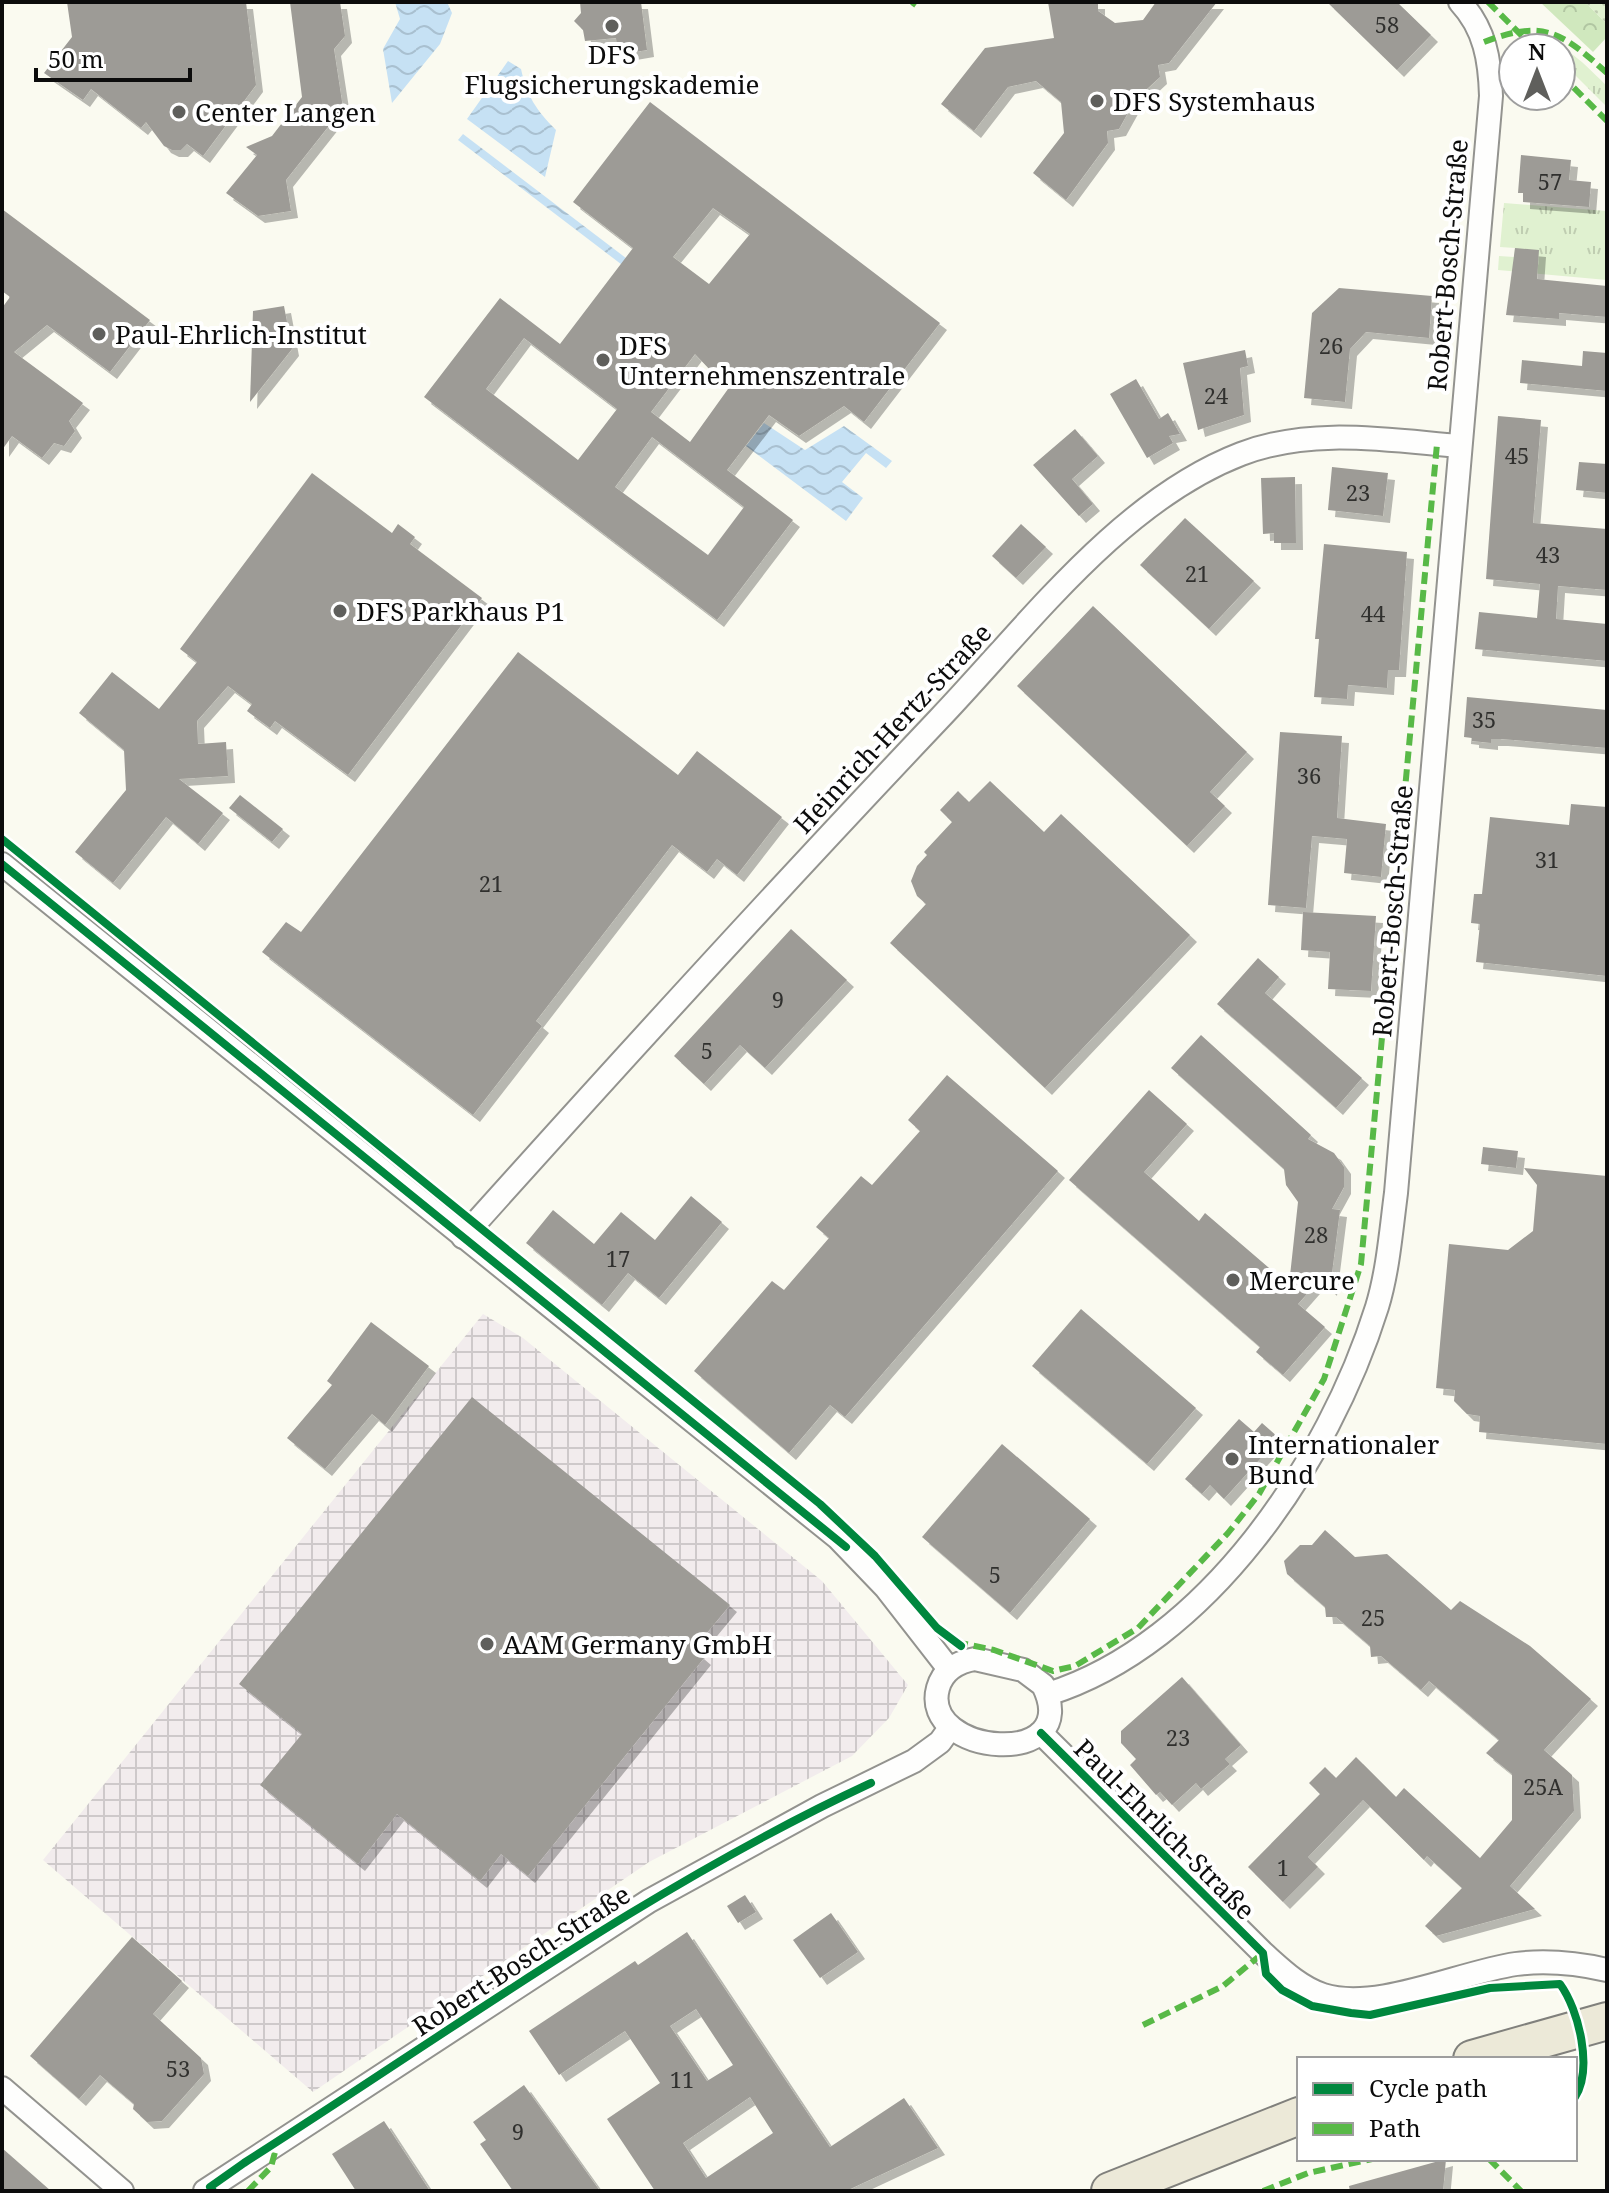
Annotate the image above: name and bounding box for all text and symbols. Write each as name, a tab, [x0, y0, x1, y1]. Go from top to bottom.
house number: 58	[1375, 9, 1399, 39]
marker: DFS Flugsicherungskademie	[603, 17, 621, 35]
scale bar	[36, 32, 190, 82]
north arrow	[1497, 32, 1577, 112]
place label: DFS Flugsicherungskademie	[465, 36, 759, 102]
text: N	[1528, 36, 1546, 66]
text: 50 m	[48, 42, 104, 75]
place label: DFS Systemhaus	[1113, 83, 1315, 119]
marker: DFS Systemhaus	[1088, 92, 1106, 110]
place label: Center Langen	[195, 94, 376, 130]
marker: Center Langen	[170, 103, 188, 121]
street label: Robert-Bosch-Straße	[1418, 137, 1476, 393]
house number: 57	[1538, 166, 1562, 196]
place label: Paul-Ehrlich-Institut	[115, 316, 367, 352]
marker: Paul-Ehrlich-Institut	[90, 325, 108, 343]
place label: DFS Unternehmenszentrale	[619, 327, 905, 393]
house number: 26	[1319, 330, 1343, 360]
marker: DFS Unternehmenszentrale	[594, 351, 612, 369]
house number: 24	[1204, 380, 1228, 410]
house number: 45	[1505, 440, 1529, 470]
house number: 23	[1346, 477, 1370, 507]
house number: 43	[1536, 539, 1560, 569]
house number: 21	[1185, 558, 1209, 588]
place label: DFS Parkhaus P1	[356, 593, 565, 629]
house number: 44	[1361, 598, 1385, 628]
marker: DFS Parkhaus P1	[331, 602, 349, 620]
street label: Heinrich-Hertz-Straße	[785, 615, 999, 841]
house number: 35	[1472, 704, 1496, 734]
house number: 36	[1297, 760, 1321, 790]
street label: Robert-Bosch-Straße	[1363, 783, 1421, 1039]
house number: 31	[1535, 844, 1559, 874]
house number: 21	[479, 868, 503, 898]
house number: 9	[772, 984, 784, 1014]
house number: 5	[701, 1035, 713, 1065]
house number: 28	[1304, 1219, 1328, 1249]
house number: 17	[606, 1243, 630, 1273]
place label: Mercure	[1249, 1262, 1355, 1298]
marker: Mercure	[1224, 1271, 1242, 1289]
place label: Internationaler Bund	[1248, 1426, 1439, 1492]
marker: Internationaler Bund	[1223, 1450, 1241, 1468]
house number: 5	[989, 1559, 1001, 1589]
house number: 25	[1361, 1602, 1385, 1632]
place label: AAM Germany GmbH	[503, 1626, 772, 1662]
marker: AAM Germany GmbH	[478, 1635, 496, 1653]
house number: 23	[1166, 1722, 1190, 1752]
street label: Paul-Ehrlich-Straße	[1067, 1731, 1263, 1927]
house number: 25A	[1523, 1771, 1564, 1801]
house number: 1	[1277, 1852, 1289, 1882]
street label: Robert-Bosch-Straße	[405, 1876, 637, 2044]
house number: 53	[166, 2053, 190, 2083]
legend	[1297, 2057, 1577, 2161]
house number: 11	[670, 2064, 694, 2094]
text: Cycle path	[1369, 2071, 1488, 2104]
text: Path	[1369, 2111, 1421, 2144]
house number: 9	[512, 2116, 524, 2146]

